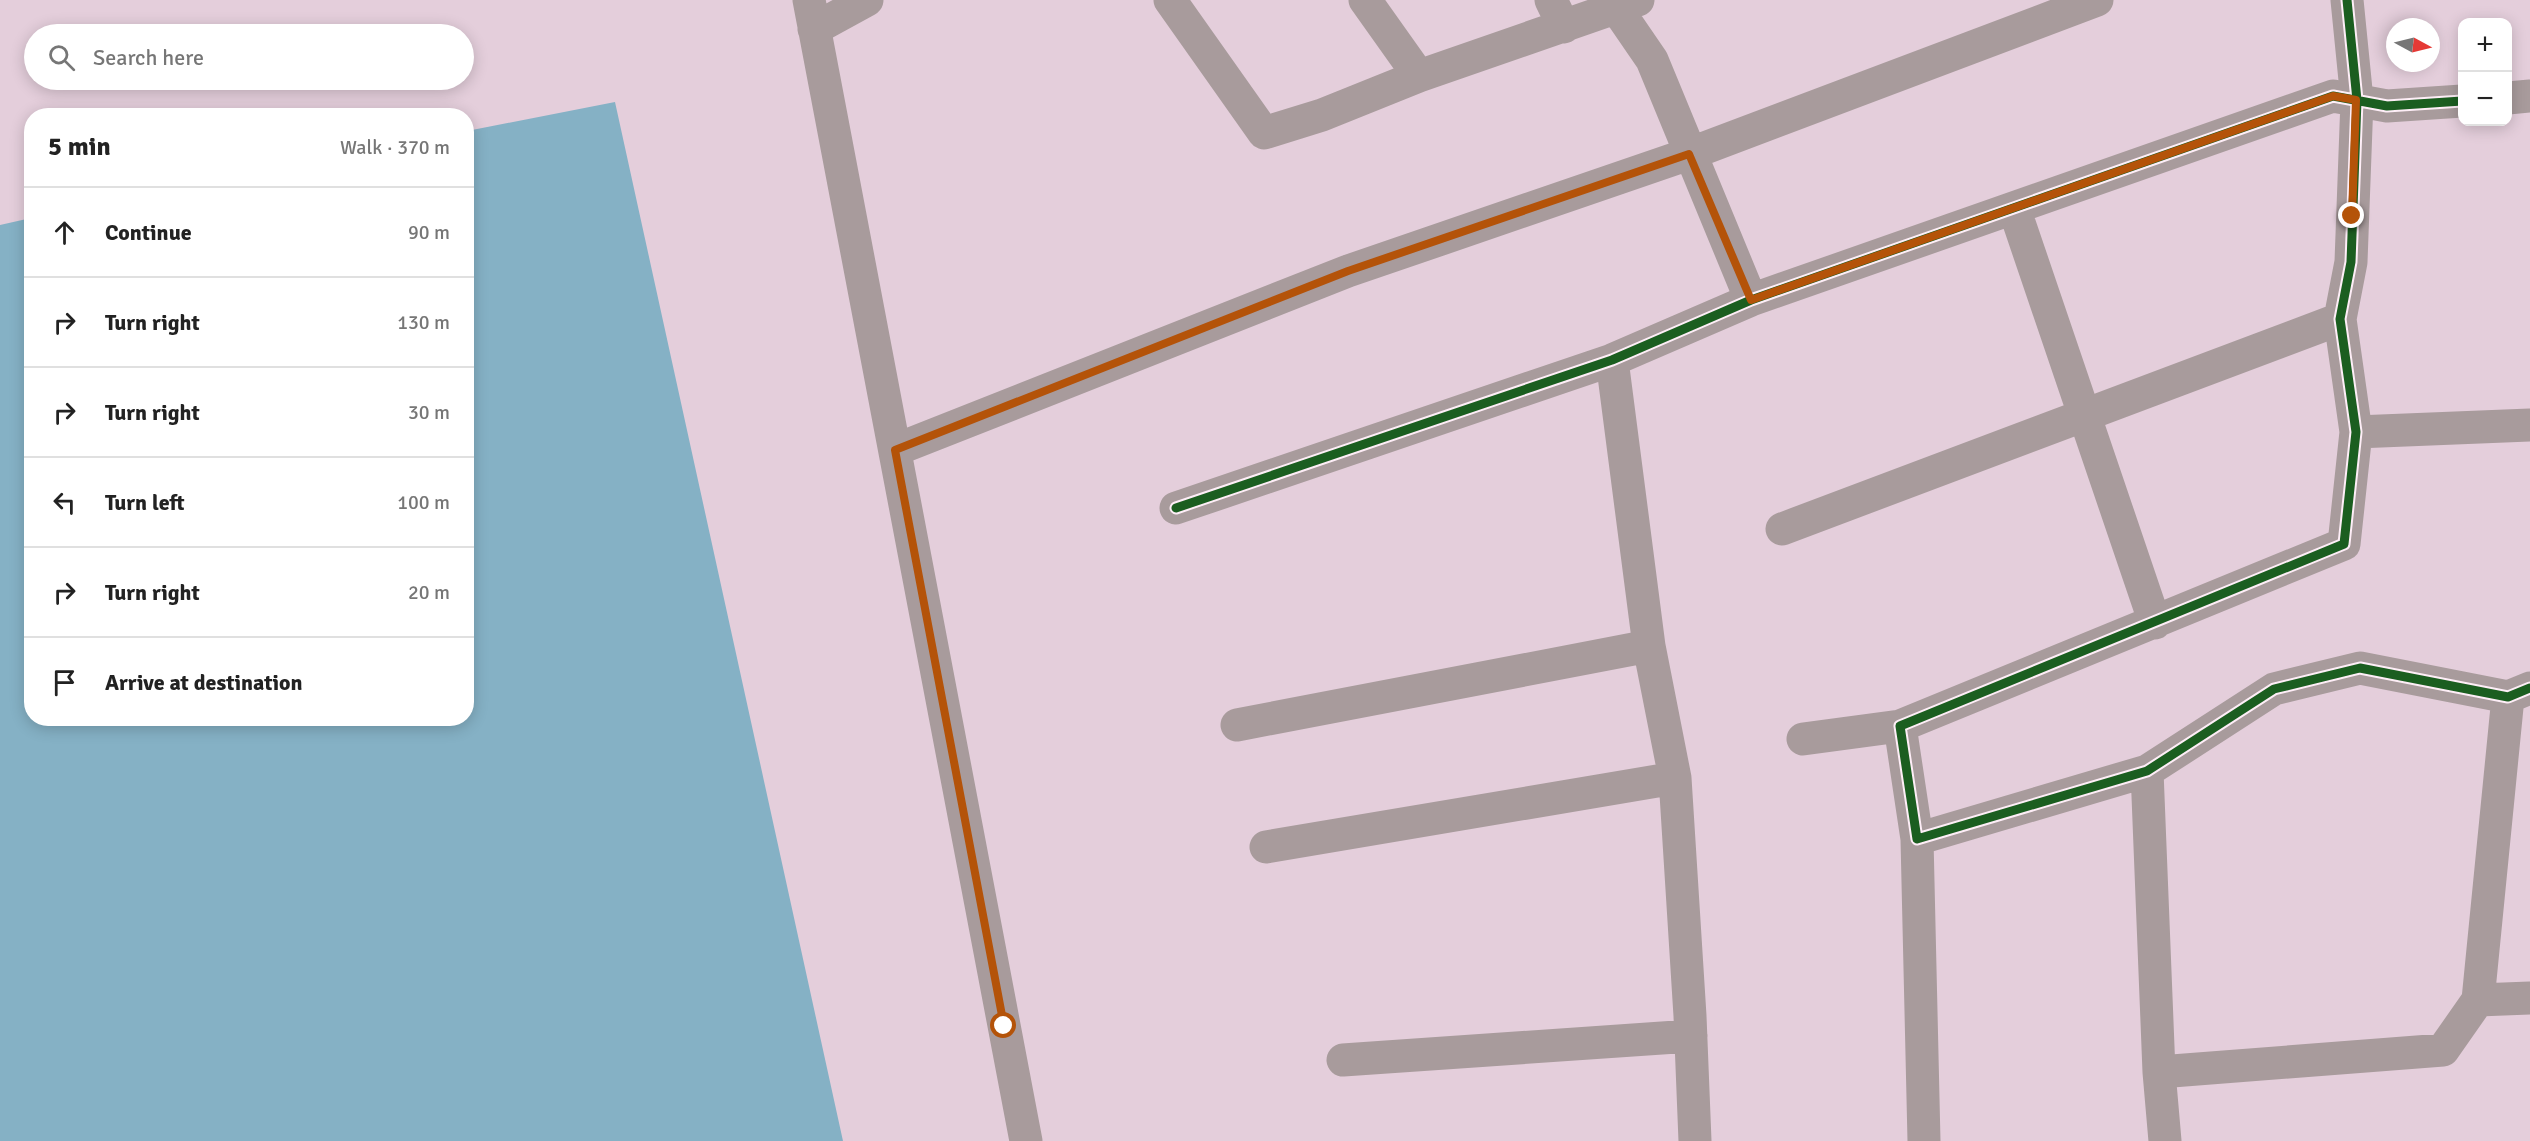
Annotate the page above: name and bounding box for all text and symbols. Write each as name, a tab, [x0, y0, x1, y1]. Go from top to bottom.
north arrow	[2386, 18, 2440, 72]
map controls	[2458, 18, 2512, 126]
button: +	[2458, 18, 2512, 72]
search box	[24, 24, 474, 90]
icon: search	[45, 41, 78, 74]
text: Search here	[93, 44, 204, 71]
button: −	[2458, 72, 2512, 126]
text: 5 min	[48, 131, 111, 163]
text: Walk · 370 m	[340, 135, 450, 160]
route end	[2338, 202, 2364, 228]
icon: ahead	[48, 216, 81, 249]
text: Continue	[105, 219, 192, 246]
text: 90 m	[408, 220, 450, 245]
icon: right	[48, 306, 81, 339]
text: Turn right	[105, 309, 200, 336]
text: 130 m	[397, 310, 450, 335]
icon: right	[48, 396, 81, 429]
text: Turn right	[105, 399, 200, 426]
text: 30 m	[408, 400, 450, 425]
icon: left	[48, 486, 81, 519]
text: Turn left	[105, 489, 185, 516]
text: 100 m	[397, 490, 450, 515]
icon: right	[48, 576, 81, 609]
text: Turn right	[105, 579, 200, 606]
text: 20 m	[408, 580, 450, 605]
icon: arrive	[48, 666, 81, 699]
text: Arrive at destination	[105, 669, 302, 696]
route start	[990, 1012, 1016, 1038]

